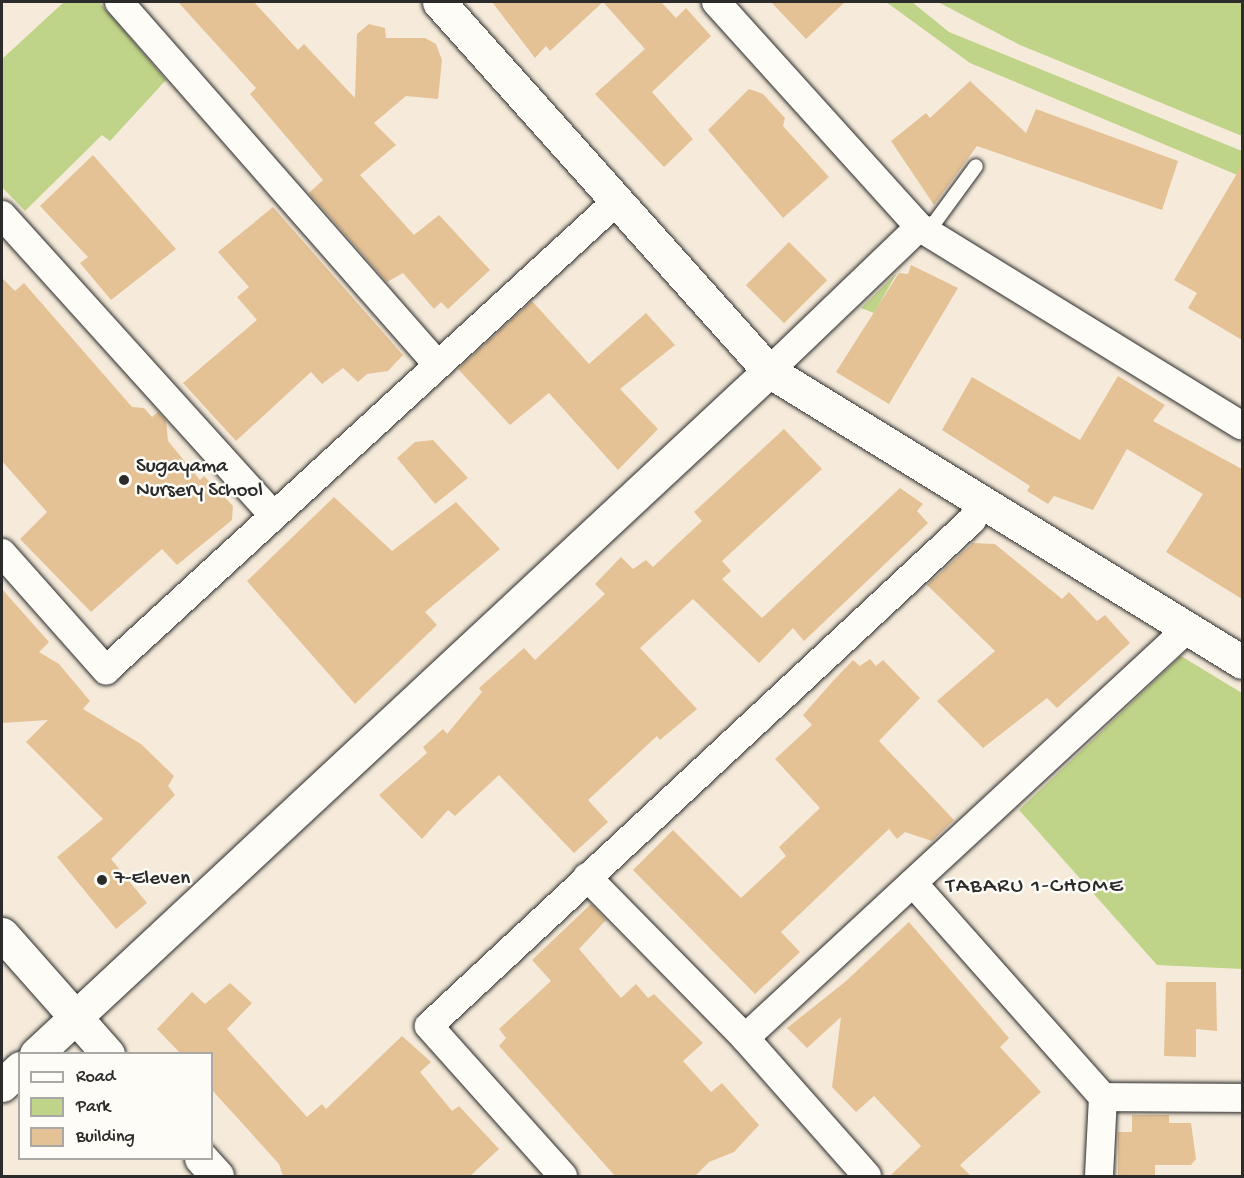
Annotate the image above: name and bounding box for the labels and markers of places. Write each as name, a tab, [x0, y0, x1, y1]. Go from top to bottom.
place label: Sugayama Nursery School	[136, 455, 263, 505]
marker: Sugayama Nursery School	[117, 473, 131, 487]
place label: 7-Eleven	[114, 867, 190, 893]
marker: 7-Eleven	[95, 873, 109, 887]

